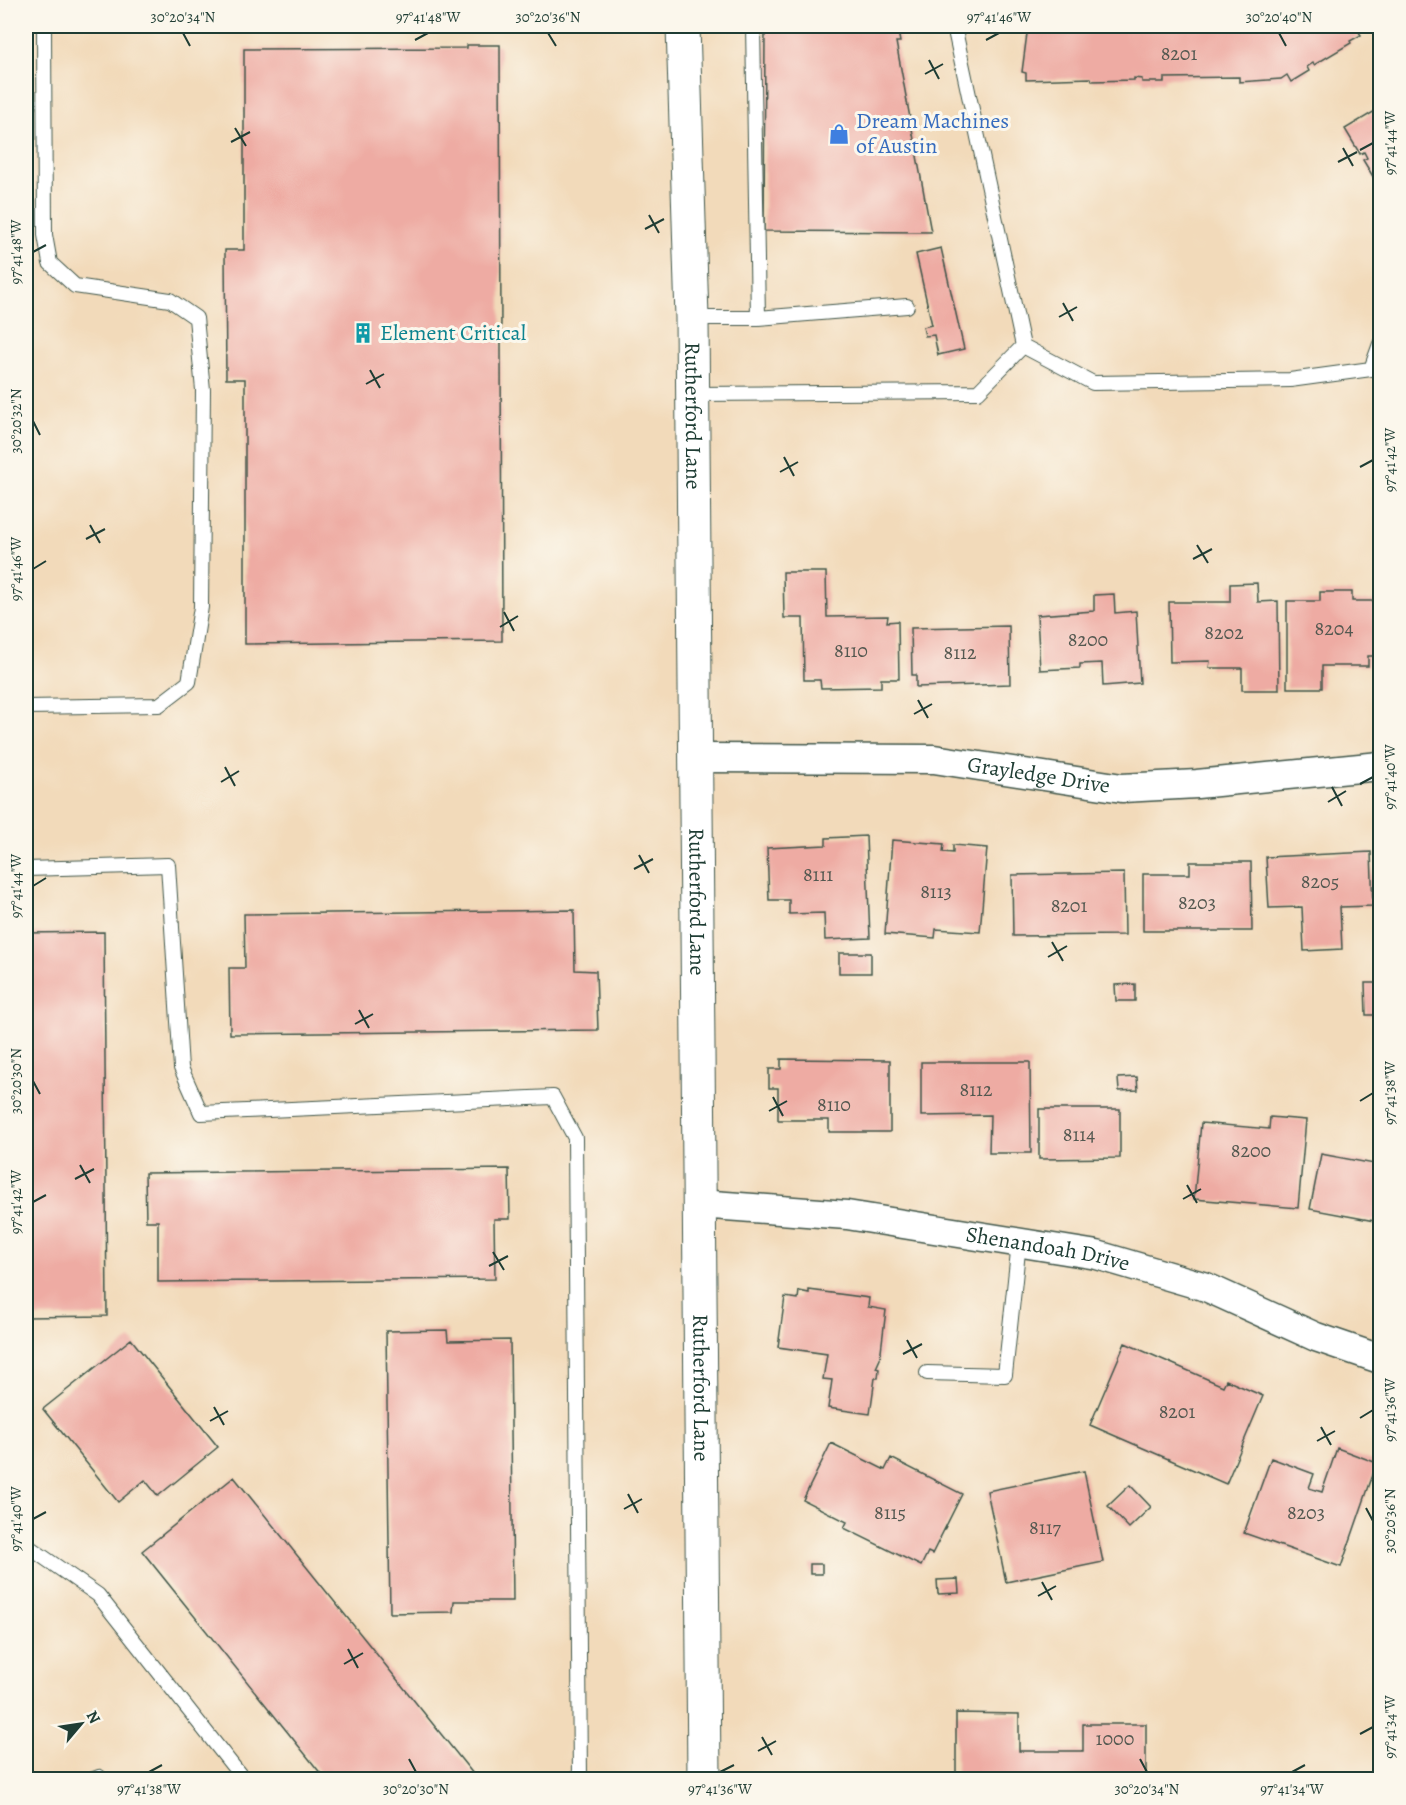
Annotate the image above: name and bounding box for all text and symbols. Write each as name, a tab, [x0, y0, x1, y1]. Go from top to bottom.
text: 30°20'34"N	[151, 7, 216, 27]
text: 97°41'48"W	[396, 7, 460, 27]
text: 30°20'36"N	[516, 7, 581, 27]
text: 97°41'46"W	[967, 7, 1031, 27]
text: 30°20'40"N	[1246, 7, 1312, 27]
house number: 8201	[1161, 40, 1198, 67]
place label: Dream Machines of Austin	[856, 106, 1009, 161]
text: 97°41'44"W	[1380, 111, 1400, 175]
shop icon: Dream Machines of Austin	[827, 122, 851, 146]
text: 97°41'48"W	[6, 220, 26, 284]
place label: Element Critical	[380, 318, 526, 348]
building icon: Element Critical	[351, 321, 375, 345]
street label: Rutherford Lane	[677, 342, 708, 490]
text: 30°20'32"N	[6, 388, 26, 454]
text: 97°41'42"W	[1380, 428, 1400, 492]
text: 97°41'46"W	[6, 537, 26, 601]
house number: 8204	[1315, 615, 1353, 642]
house number: 8202	[1204, 619, 1244, 646]
house number: 8200	[1068, 626, 1108, 653]
house number: 8110	[834, 637, 868, 664]
house number: 8112	[944, 639, 977, 666]
text: 97°41'40"W	[1380, 744, 1400, 810]
street label: Grayledge Drive	[965, 749, 1112, 801]
street label: Rutherford Lane	[681, 828, 712, 976]
text: 97°41'44"W	[6, 854, 26, 918]
house number: 8111	[803, 861, 833, 888]
house number: 8205	[1301, 868, 1339, 895]
house number: 8113	[920, 878, 952, 905]
house number: 8203	[1178, 889, 1216, 916]
house number: 8201	[1051, 892, 1088, 919]
text: 30°20'30"N	[6, 1048, 26, 1114]
text: 97°41'38"W	[1380, 1061, 1400, 1125]
house number: 8112	[960, 1076, 993, 1103]
house number: 8110	[817, 1091, 851, 1118]
house number: 8114	[1063, 1121, 1095, 1148]
house number: 8200	[1231, 1137, 1271, 1164]
text: 97°41'42"W	[6, 1170, 26, 1234]
street label: Shenandoah Drive	[964, 1219, 1133, 1279]
street label: Rutherford Lane	[685, 1314, 716, 1462]
text: 97°41'36"W	[1380, 1378, 1400, 1442]
house number: 8201	[1159, 1398, 1196, 1425]
text: 97°41'40"W	[6, 1486, 26, 1552]
text: 30°20'36"N	[1380, 1488, 1400, 1553]
house number: 8115	[874, 1499, 906, 1526]
house number: 8203	[1287, 1499, 1325, 1526]
house number: 8117	[1029, 1514, 1061, 1541]
north arrow	[51, 1694, 111, 1754]
text: 97°41'34"W	[1380, 1695, 1400, 1759]
text: N	[81, 1707, 106, 1728]
house number: 1000	[1096, 1725, 1134, 1752]
text: 97°41'38"W	[117, 1779, 181, 1799]
text: 30°20'30"N	[383, 1779, 449, 1799]
text: 97°41'36"W	[688, 1779, 752, 1799]
text: 30°20'34"N	[1115, 1779, 1180, 1799]
text: 97°41'34"W	[1260, 1779, 1324, 1799]

